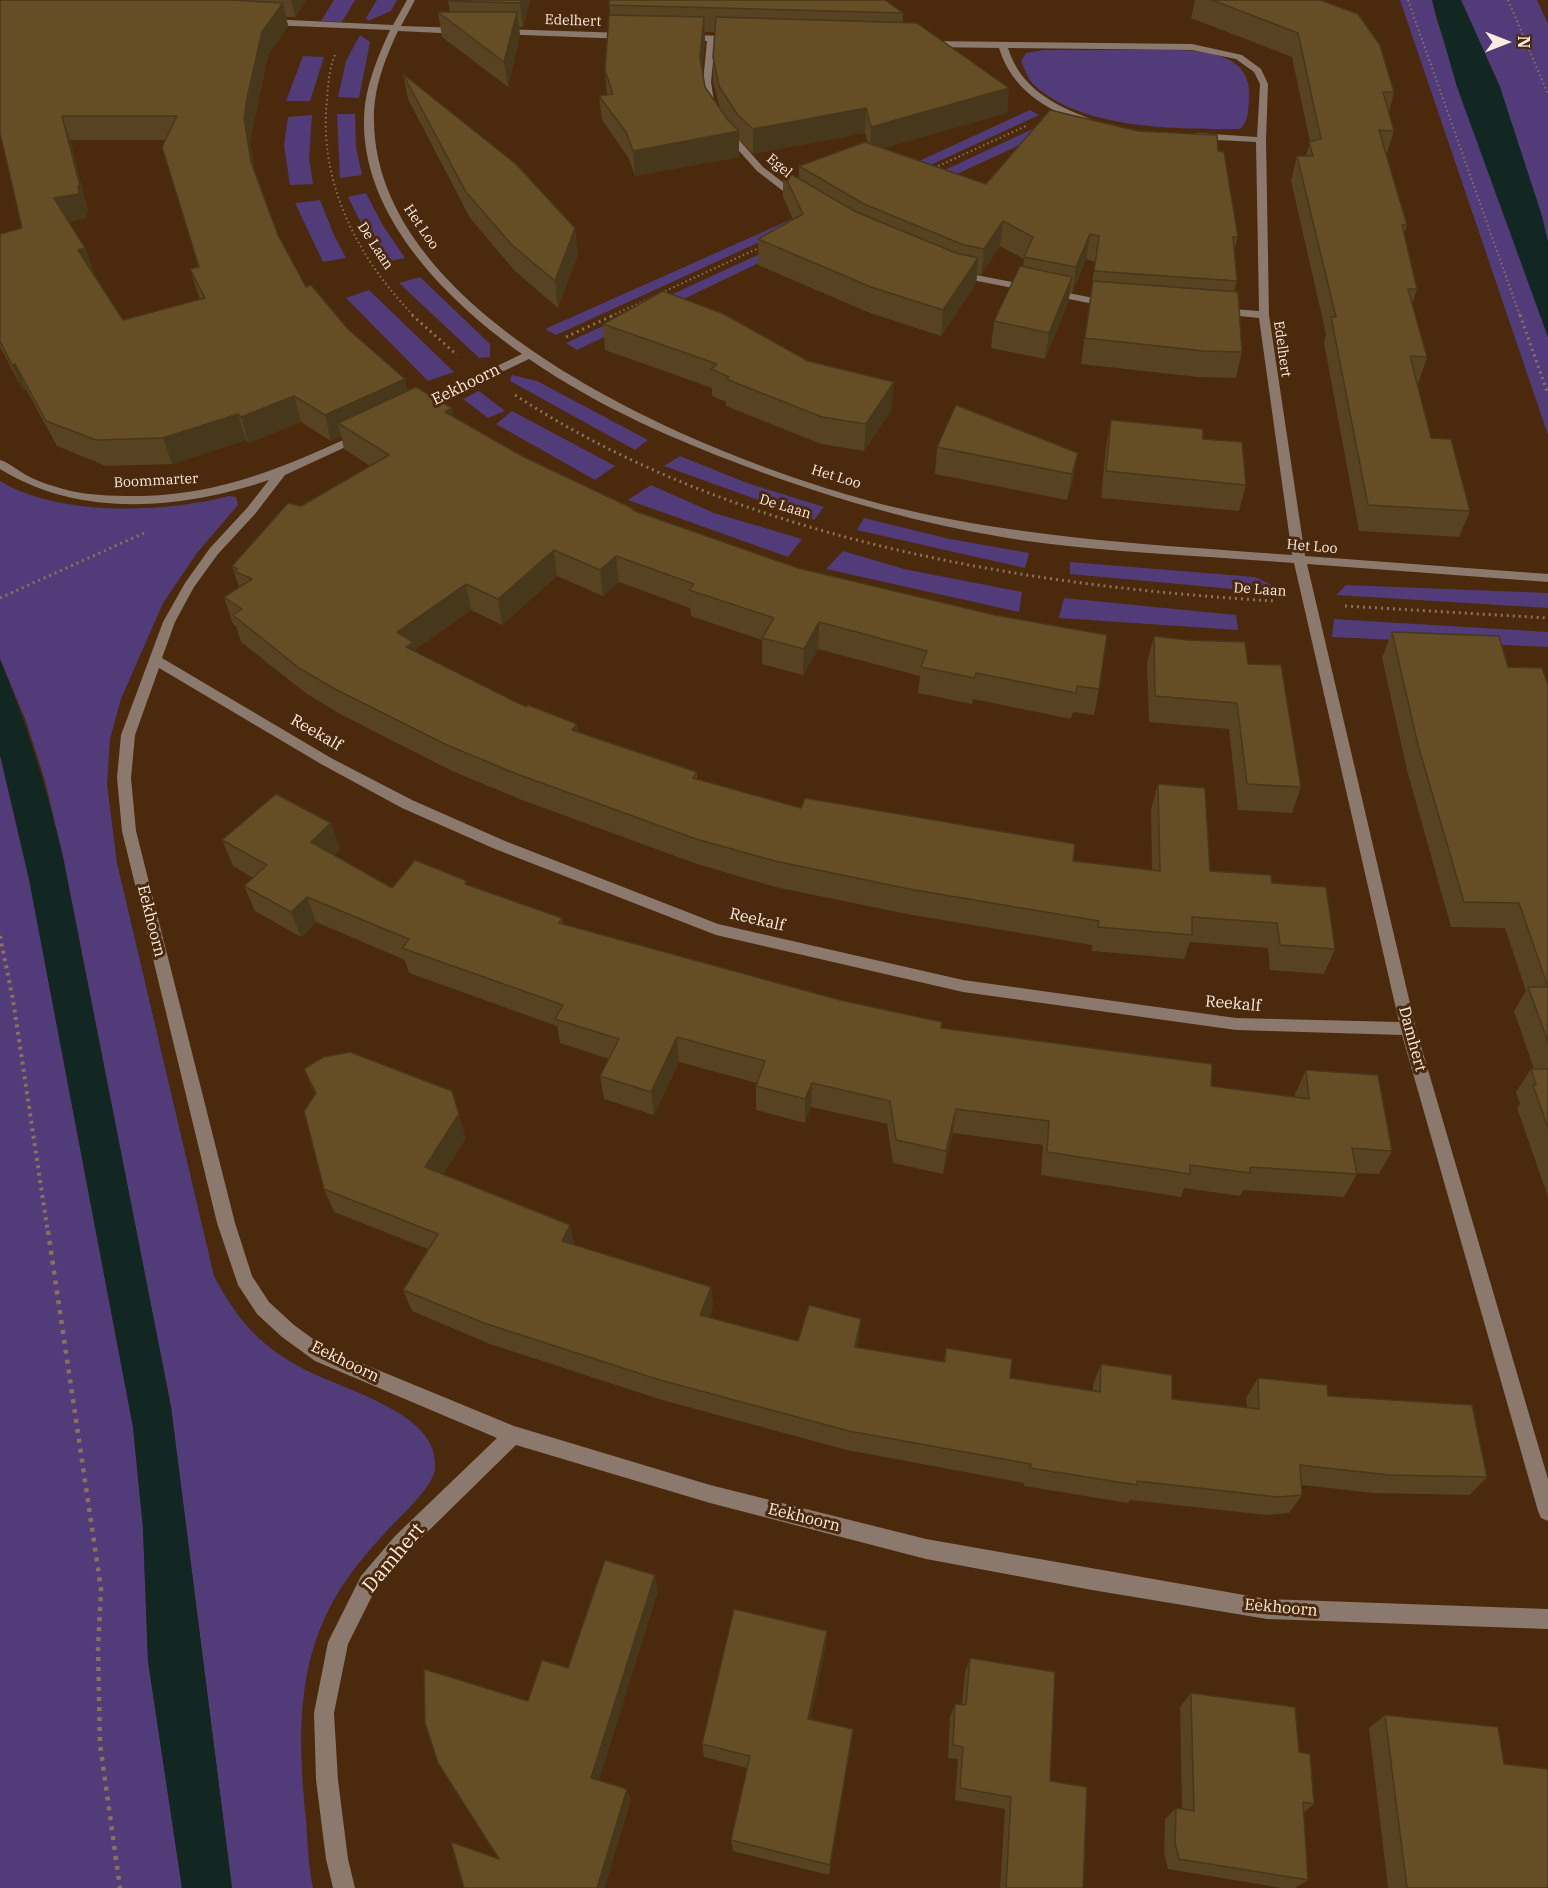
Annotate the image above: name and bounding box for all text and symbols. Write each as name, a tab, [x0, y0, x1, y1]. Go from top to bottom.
street label: Edelhert	[544, 12, 602, 30]
north arrow	[1476, 12, 1536, 72]
text: N	[1514, 36, 1534, 48]
street label: Egel	[763, 151, 795, 181]
street label: Het Loo	[400, 201, 442, 253]
street label: De Laan	[353, 219, 397, 273]
street label: Edelhert	[1270, 320, 1294, 378]
street label: Eekhoorn	[429, 360, 503, 410]
street label: Het Loo	[809, 462, 863, 492]
street label: Boommarter	[113, 470, 199, 492]
street label: De Laan	[757, 491, 813, 523]
street label: Het Loo	[1286, 536, 1338, 558]
street label: De Laan	[1233, 580, 1287, 600]
street label: Reekalf	[287, 711, 345, 755]
street label: Eekhoorn	[133, 883, 169, 959]
street label: Reekalf	[728, 904, 786, 936]
street label: Reekalf	[1204, 992, 1262, 1016]
street label: Damhert	[1394, 1004, 1430, 1074]
street label: Eekhoorn	[308, 1337, 382, 1387]
street label: Eekhoorn	[766, 1500, 842, 1536]
street label: Damhert	[358, 1518, 430, 1598]
street label: Eekhoorn	[1244, 1595, 1318, 1621]

